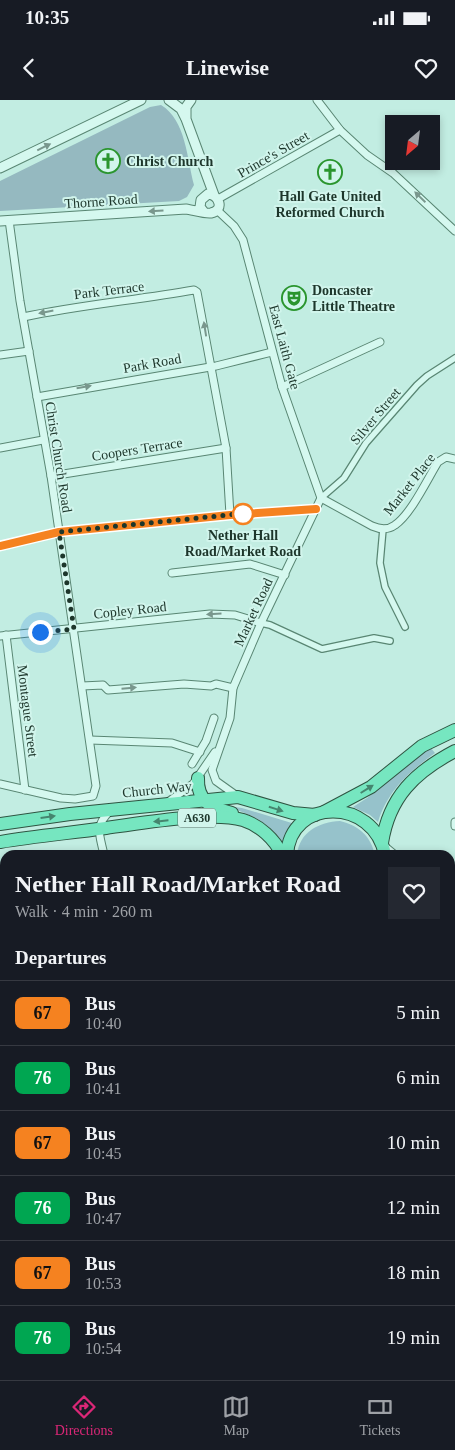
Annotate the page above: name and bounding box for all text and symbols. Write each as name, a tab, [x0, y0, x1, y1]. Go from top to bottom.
text: 10:35	[25, 7, 69, 28]
icon: back	[15, 54, 43, 82]
icon: heart	[412, 54, 440, 82]
text: Linewise	[186, 55, 269, 80]
north arrow	[385, 115, 440, 170]
map controls	[385, 115, 440, 170]
street label: Prince's Street	[235, 128, 312, 181]
one-way arrow	[37, 143, 51, 151]
church icon: Christ Church	[95, 148, 121, 174]
place label: Christ Church	[126, 154, 213, 169]
church icon: Hall Gate United Reformed Church	[317, 159, 343, 185]
place label: Hall Gate United Reformed Church	[275, 189, 385, 220]
street label: Thorne Road	[64, 191, 138, 212]
one-way arrow	[414, 191, 426, 203]
one-way arrow	[148, 207, 164, 215]
street label: Park Terrace	[73, 279, 145, 302]
place label: Doncaster Little Theatre	[312, 283, 395, 314]
theatre icon: Doncaster Little Theatre	[281, 285, 307, 311]
street label: East Laith Gate	[266, 303, 303, 391]
one-way arrow	[38, 308, 53, 316]
one-way arrow	[200, 320, 208, 336]
street label: Park Road	[122, 351, 182, 376]
one-way arrow	[76, 383, 92, 391]
street label: Silver Street	[347, 385, 404, 448]
street label: Christ Church Road	[42, 401, 75, 514]
street label: Coopers Terrace	[91, 435, 184, 464]
street label: Market Place	[381, 450, 438, 518]
marker: Nether Hall Road/Market Road	[232, 503, 254, 525]
place label: Nether Hall Road/Market Road	[185, 528, 301, 559]
street label: Market Road	[231, 576, 276, 649]
street label: Copley Road	[93, 599, 167, 622]
one-way arrow	[206, 611, 222, 619]
your location	[28, 620, 53, 645]
street label: Montague Street	[14, 664, 41, 758]
one-way arrow	[121, 683, 137, 691]
street label: Church Way	[122, 778, 193, 801]
one-way arrow	[360, 785, 373, 794]
one-way arrow	[268, 805, 283, 813]
road number: A630	[178, 808, 216, 828]
one-way arrow	[41, 813, 57, 821]
one-way arrow	[153, 817, 169, 825]
button: heart	[388, 867, 440, 919]
text: Nether Hall Road/Market Road	[15, 871, 341, 897]
text: Walk · 4 min · 260 m	[15, 903, 152, 920]
text: Departures	[15, 947, 106, 968]
text: Bus	[85, 993, 116, 1014]
text: 5 min	[396, 1002, 440, 1023]
text: 67	[34, 1003, 52, 1023]
text: 10:40	[85, 1015, 121, 1032]
text: Bus	[85, 1058, 116, 1079]
text: 6 min	[396, 1067, 440, 1088]
text: 76	[34, 1068, 52, 1088]
text: 10:41	[85, 1080, 121, 1097]
text: Bus	[85, 1123, 116, 1144]
text: 10 min	[387, 1132, 440, 1153]
text: 67	[34, 1133, 52, 1153]
text: 10:45	[85, 1145, 121, 1162]
text: Bus	[85, 1188, 116, 1209]
text: 12 min	[387, 1197, 440, 1218]
text: 76	[34, 1198, 52, 1218]
text: 10:47	[85, 1210, 121, 1227]
text: Bus	[85, 1253, 116, 1274]
text: 18 min	[387, 1262, 440, 1283]
text: 67	[34, 1263, 52, 1283]
text: 10:53	[85, 1275, 121, 1292]
text: Bus	[85, 1318, 116, 1339]
text: 19 min	[387, 1327, 440, 1348]
text: 76	[34, 1328, 52, 1348]
text: 10:54	[85, 1340, 121, 1357]
tab: Directions	[55, 1393, 113, 1439]
tab: Map	[222, 1393, 250, 1439]
tab: Tickets	[360, 1393, 400, 1439]

